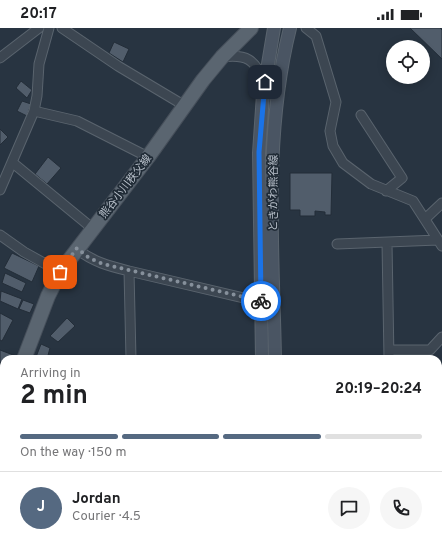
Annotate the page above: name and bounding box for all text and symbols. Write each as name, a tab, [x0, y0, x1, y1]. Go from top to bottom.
text: 20:17	[20, 5, 57, 24]
map controls	[386, 40, 430, 84]
button: locate	[386, 40, 430, 84]
pin	[248, 65, 282, 99]
icon: home	[254, 71, 276, 93]
street label: 熊谷小川秩父線	[97, 152, 155, 221]
street label: ときがわ熊谷線	[267, 155, 281, 232]
pin	[43, 255, 77, 289]
icon: bag	[49, 261, 71, 283]
courier	[241, 281, 281, 321]
icon: bike	[250, 290, 272, 312]
text: Arriving in	[20, 366, 81, 382]
text: 2 min	[20, 380, 88, 413]
text: 20:19–20:24	[335, 380, 422, 399]
text: On the way · 150 m	[20, 445, 126, 461]
button: chat	[328, 487, 370, 529]
button: phone	[380, 487, 422, 529]
text: Jordan	[72, 490, 121, 509]
text: J	[37, 498, 45, 517]
text: Courier · 4.5	[72, 509, 141, 525]

